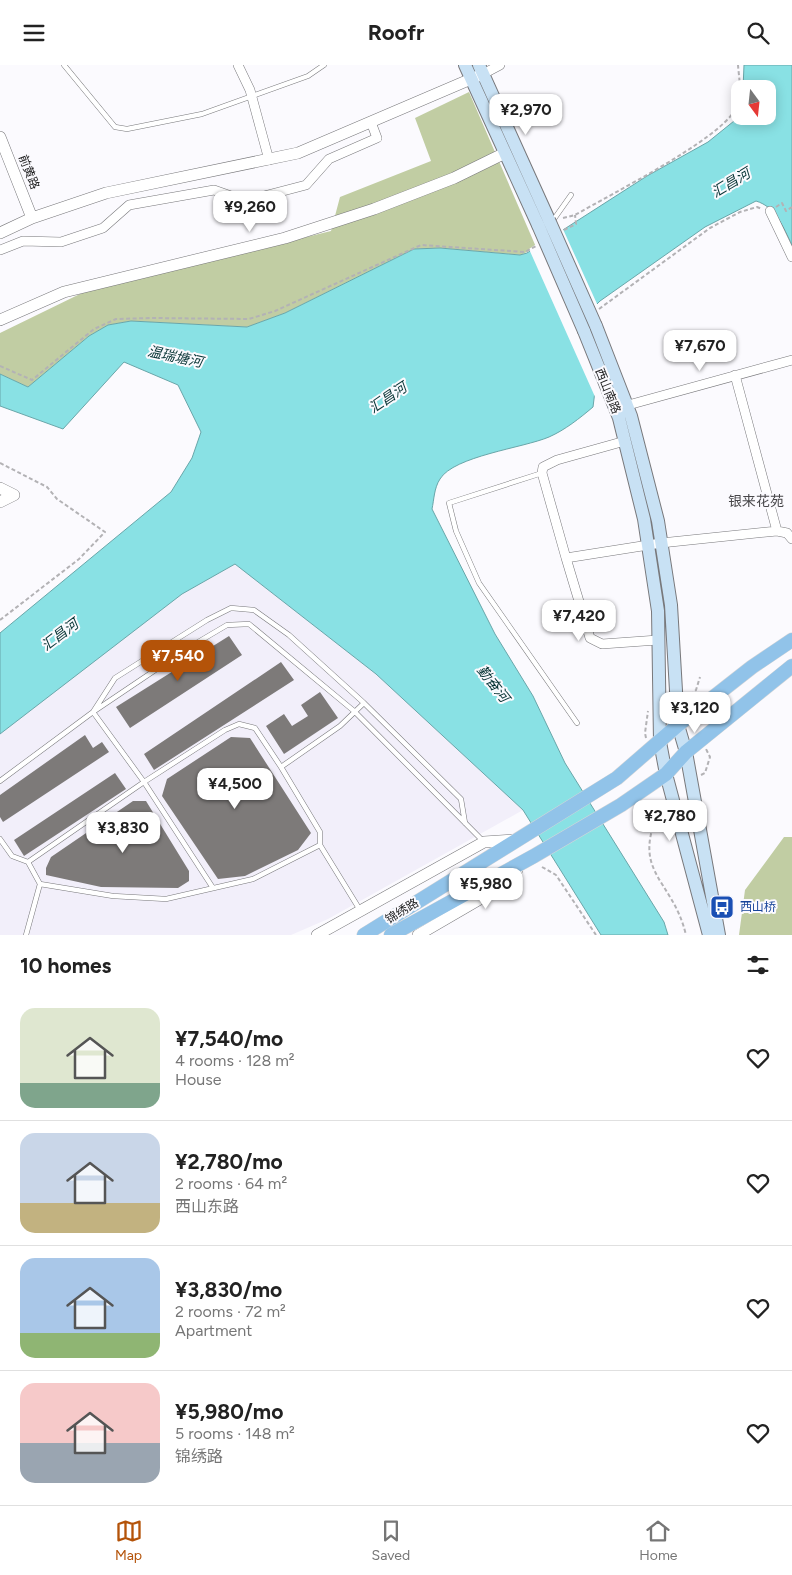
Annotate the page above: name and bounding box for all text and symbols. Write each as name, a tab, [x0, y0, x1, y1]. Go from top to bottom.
icon: menu	[20, 19, 48, 47]
text: Roofr	[368, 19, 424, 46]
icon: search	[744, 19, 772, 47]
north arrow	[731, 80, 776, 125]
map controls	[731, 80, 776, 125]
pin: ¥2,970	[485, 93, 567, 136]
text: ¥2,970	[500, 100, 552, 119]
street label: 前黄路	[16, 153, 42, 191]
water label: 汇昌河	[709, 163, 756, 201]
pin: ¥9,260	[209, 191, 291, 233]
text: ¥9,260	[224, 197, 276, 216]
pin: ¥7,670	[659, 329, 741, 372]
text: ¥7,670	[674, 336, 726, 355]
water label: 温瑞塘河	[146, 343, 207, 372]
street label: 西山南路	[593, 366, 623, 416]
water label: 汇昌河	[366, 378, 413, 417]
district label: 银来花苑	[728, 493, 784, 510]
pin: ¥7,420	[538, 599, 620, 642]
text: ¥7,420	[553, 606, 605, 625]
water label: 汇昌河	[38, 614, 84, 654]
pin: ¥7,540	[137, 639, 219, 682]
text: ¥7,540	[152, 646, 204, 665]
water label: 勤奋河	[473, 662, 514, 708]
pin: ¥3,120	[654, 691, 736, 734]
text: ¥3,120	[671, 698, 719, 717]
pin: ¥4,500	[194, 767, 276, 810]
text: ¥4,500	[208, 774, 262, 793]
pin: ¥2,780	[629, 799, 711, 842]
text: ¥2,780	[644, 806, 696, 825]
pin: ¥3,830	[82, 811, 164, 854]
text: ¥3,830	[97, 818, 149, 837]
pin: ¥5,980	[445, 867, 527, 910]
text: ¥5,980	[460, 874, 512, 893]
bus stop icon: 西山桥	[709, 894, 735, 920]
street label: 锦绣路	[383, 896, 421, 926]
place label: 西山桥	[740, 900, 776, 914]
icon: filters	[744, 951, 772, 979]
text: 10 homes	[20, 953, 111, 978]
text: ¥7,540/mo	[175, 1026, 283, 1051]
icon: home	[60, 1028, 120, 1088]
icon: heart	[744, 1044, 772, 1072]
text: 4 rooms · 128 m²	[175, 1051, 295, 1070]
text: House	[175, 1070, 221, 1089]
text: ¥2,780/mo	[175, 1149, 283, 1174]
icon: home	[60, 1153, 120, 1213]
icon: heart	[744, 1169, 772, 1197]
text: 2 rooms · 64 m²	[175, 1174, 287, 1193]
text: 西山东路	[175, 1197, 239, 1216]
text: ¥3,830/mo	[175, 1277, 282, 1302]
icon: home	[60, 1278, 120, 1338]
icon: heart	[744, 1294, 772, 1322]
text: 2 rooms · 72 m²	[175, 1302, 286, 1321]
text: Apartment	[175, 1321, 252, 1340]
text: ¥5,980/mo	[175, 1399, 283, 1424]
icon: home	[60, 1403, 120, 1463]
icon: heart	[744, 1419, 772, 1447]
text: 5 rooms · 148 m²	[175, 1424, 295, 1443]
text: 锦绣路	[175, 1447, 223, 1466]
tab: Map	[115, 1517, 143, 1564]
tab: Saved	[372, 1517, 410, 1564]
tab: Home	[639, 1517, 677, 1564]

